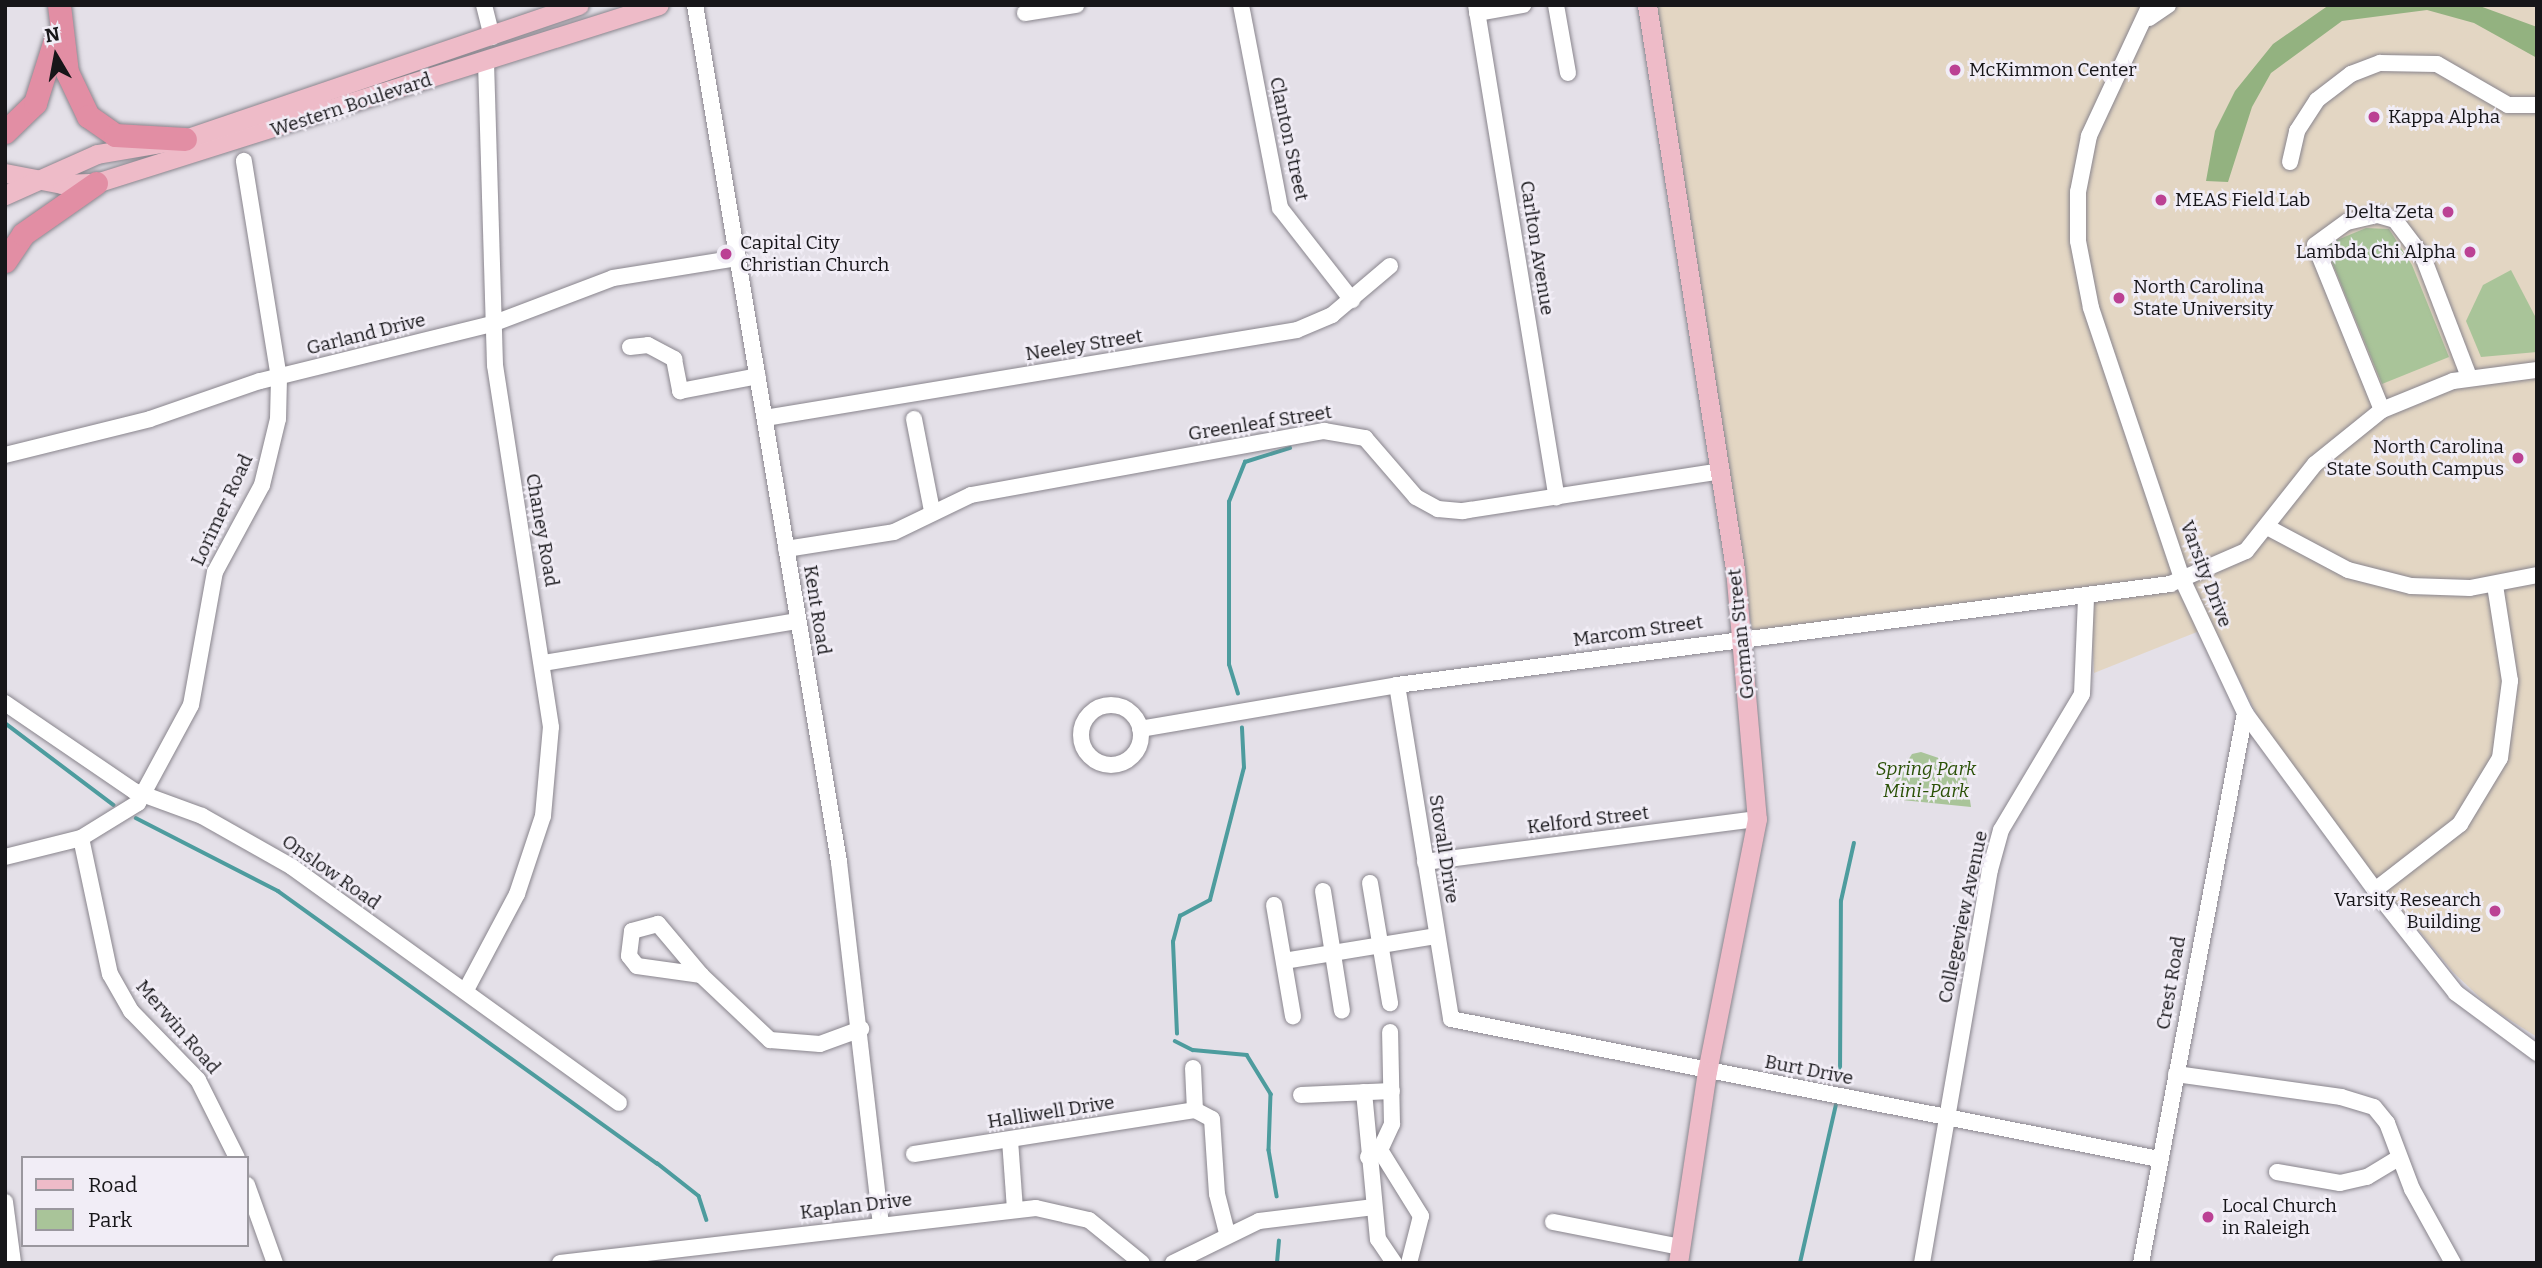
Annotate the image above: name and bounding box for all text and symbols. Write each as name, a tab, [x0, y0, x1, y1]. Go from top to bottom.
north arrow	[21, 21, 91, 91]
text: N	[43, 22, 61, 47]
place label: McKimmon Center	[1969, 59, 2137, 81]
marker: McKimmon Center	[1947, 62, 1963, 78]
street label: Western Boulevard	[268, 68, 434, 142]
street label: Clanton Street	[1265, 75, 1313, 203]
place label: Kappa Alpha	[2388, 106, 2500, 128]
marker: Kappa Alpha	[2366, 109, 2382, 125]
street label: Carlton Avenue	[1515, 179, 1559, 317]
place label: MEAS Field Lab	[2175, 189, 2310, 211]
marker: MEAS Field Lab	[2153, 192, 2169, 208]
place label: Delta Zeta	[2345, 201, 2434, 223]
marker: Delta Zeta	[2440, 204, 2456, 220]
place label: Capital City Christian Church	[740, 232, 889, 276]
place label: Lambda Chi Alpha	[2296, 241, 2456, 263]
marker: Lambda Chi Alpha	[2462, 244, 2478, 260]
marker: Capital City Christian Church	[718, 246, 734, 262]
place label: North Carolina State University	[2133, 276, 2273, 320]
marker: North Carolina State University	[2111, 290, 2127, 306]
street label: Garland Drive	[304, 308, 428, 360]
street label: Neeley Street	[1024, 324, 1144, 366]
street label: Greenleaf Street	[1187, 400, 1333, 446]
place label: North Carolina State South Campus	[2326, 436, 2504, 480]
marker: North Carolina State South Campus	[2510, 450, 2526, 466]
street label: Lorimer Road	[186, 451, 258, 569]
street label: Chaney Road	[521, 472, 563, 588]
street label: Varsity Drive	[2175, 518, 2237, 630]
street label: Kent Road	[799, 564, 835, 656]
street label: Gorman Street	[1723, 568, 1759, 700]
street label: Marcom Street	[1572, 611, 1704, 651]
park label: Spring Park Mini-Park	[1876, 758, 1976, 802]
street label: Stovall Drive	[1424, 793, 1464, 905]
street label: Kelford Street	[1526, 801, 1650, 839]
street label: Collegeview Avenue	[1934, 829, 1992, 1005]
street label: Onslow Road	[277, 830, 385, 914]
place label: Varsity Research Building	[2334, 889, 2481, 933]
marker: Varsity Research Building	[2487, 903, 2503, 919]
street label: Crest Road	[2152, 934, 2190, 1032]
street label: Merwin Road	[131, 975, 225, 1079]
street label: Burt Drive	[1763, 1050, 1855, 1090]
street label: Halliwell Drive	[986, 1091, 1116, 1133]
legend	[21, 1156, 248, 1247]
text: Road	[88, 1172, 137, 1198]
street label: Kaplan Drive	[799, 1188, 913, 1224]
place label: Local Church in Raleigh	[2222, 1195, 2337, 1239]
text: Park	[88, 1207, 132, 1233]
marker: Local Church in Raleigh	[2200, 1209, 2216, 1225]

